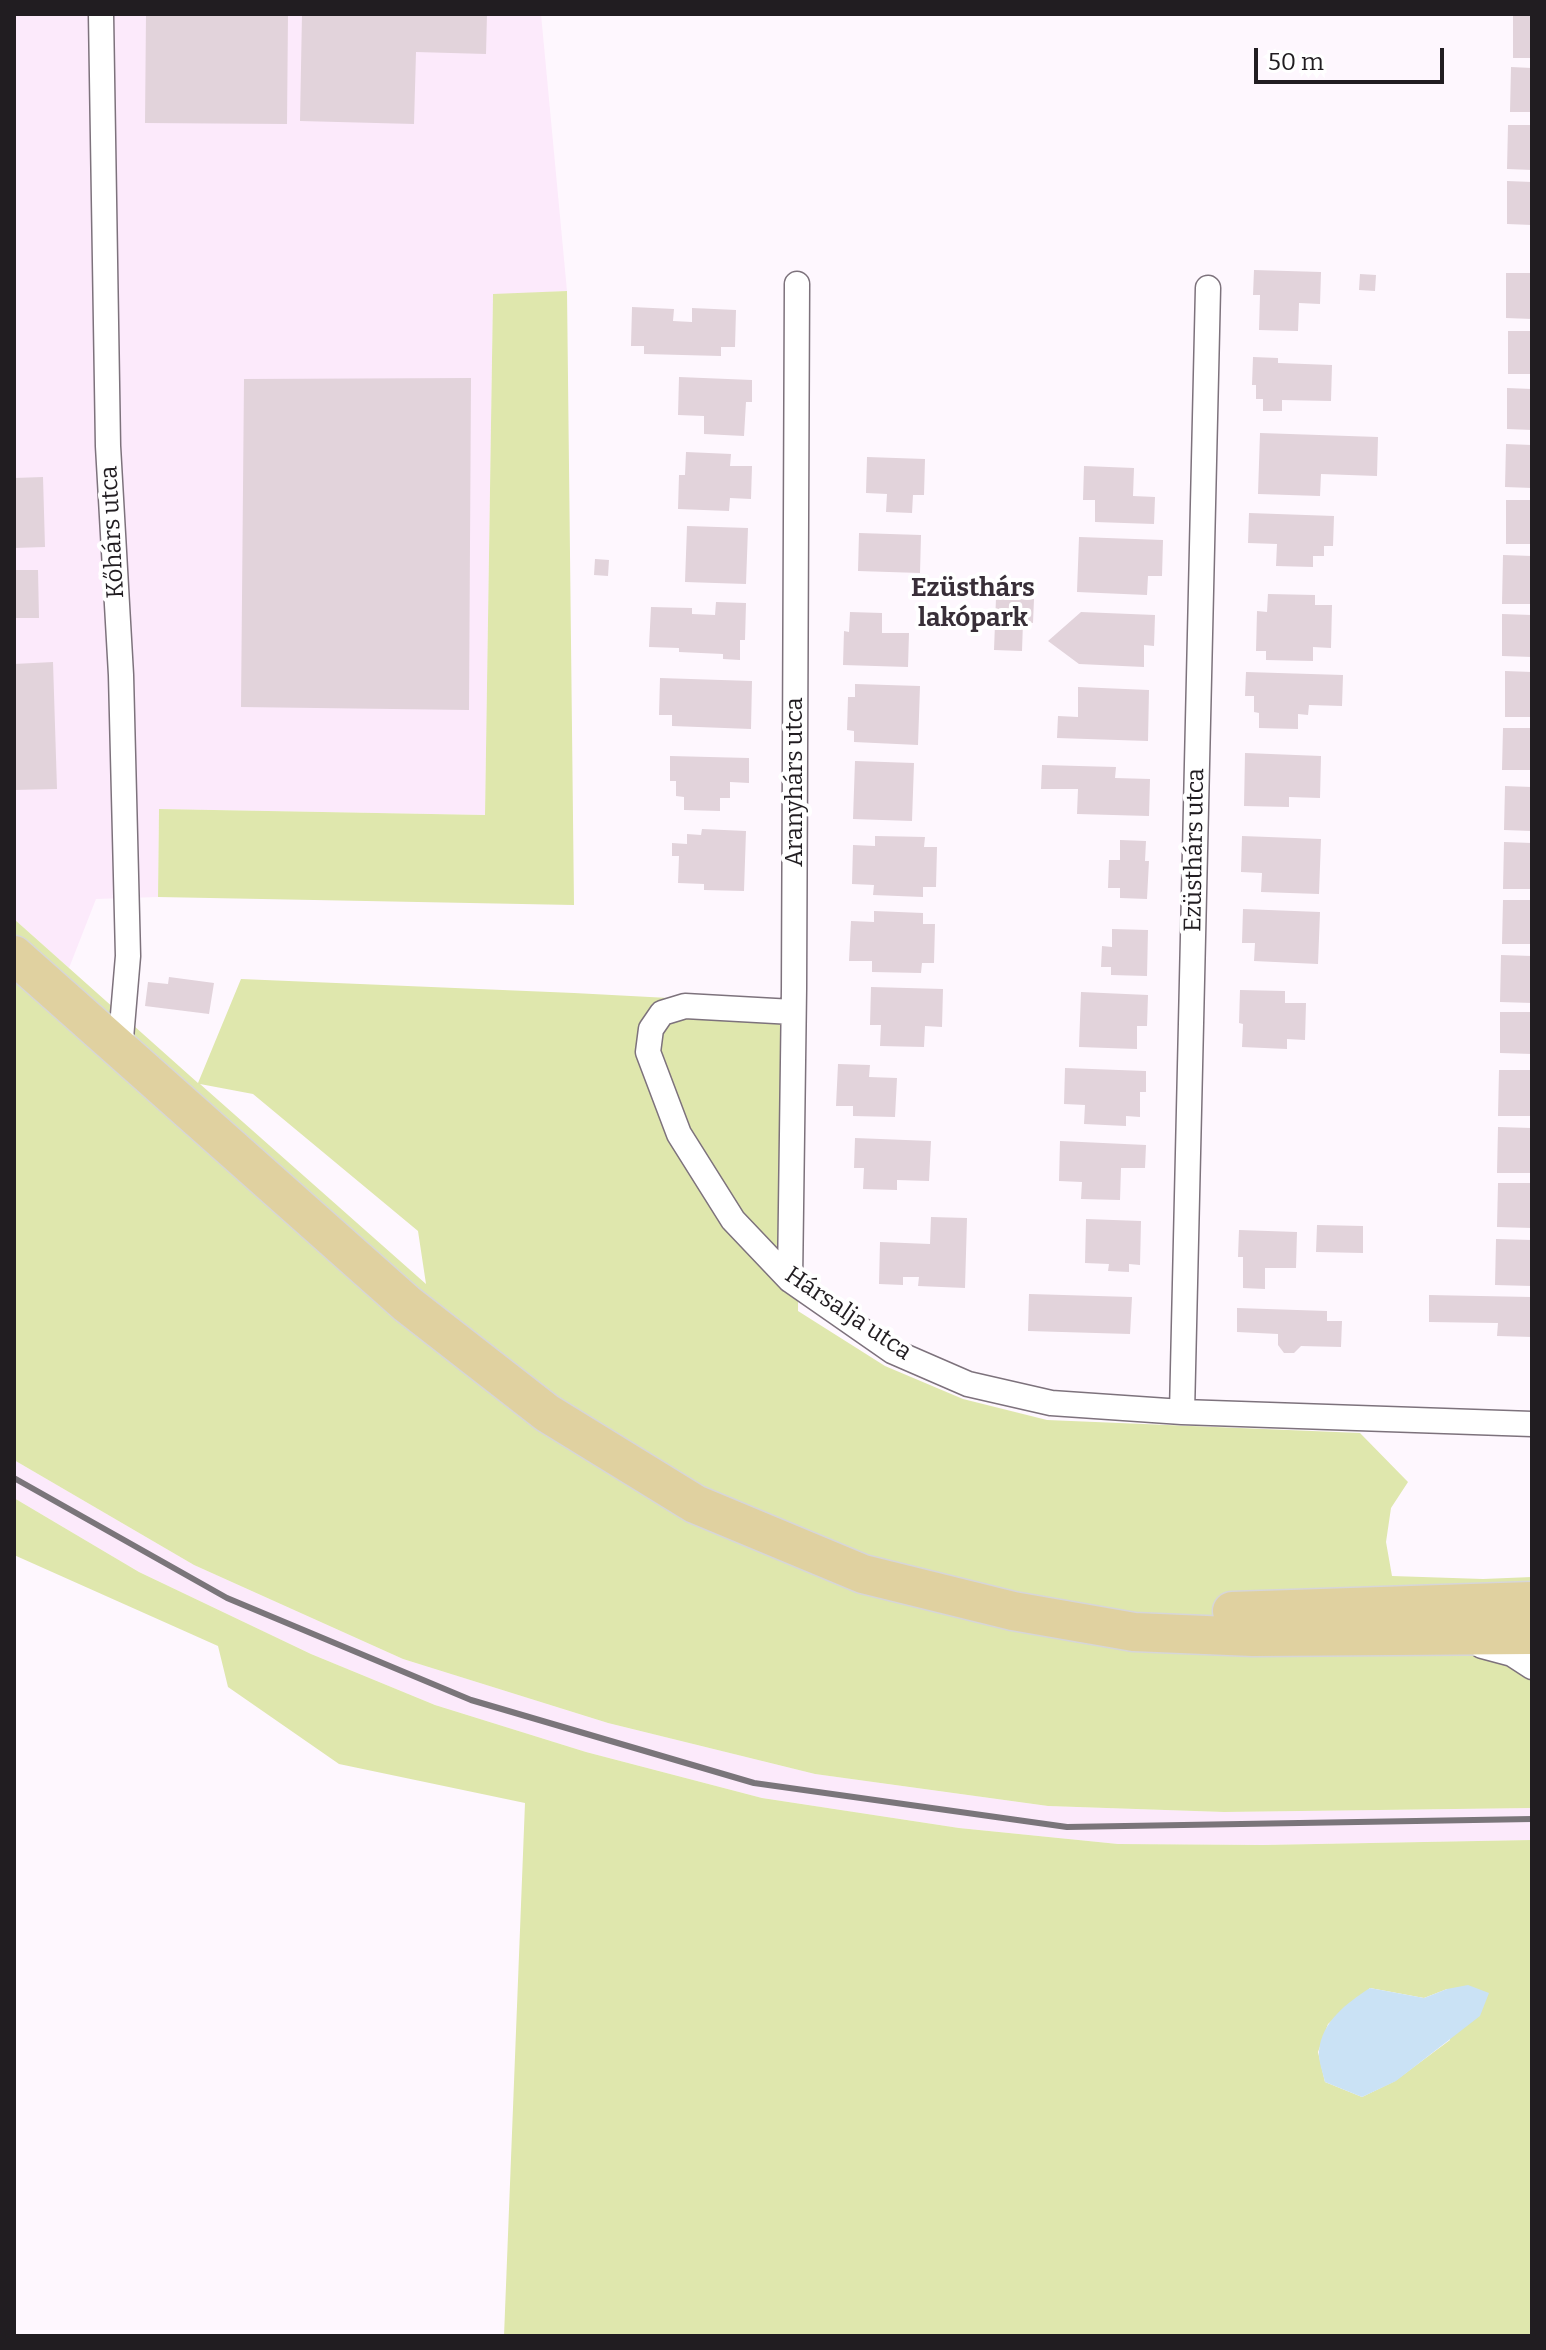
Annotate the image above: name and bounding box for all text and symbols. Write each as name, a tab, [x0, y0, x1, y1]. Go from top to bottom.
scale bar	[1258, 32, 1448, 82]
text: 50 m	[1268, 48, 1324, 76]
street label: Kőhárs utca	[95, 465, 131, 599]
district label: Ezüsthárs lakópark	[911, 573, 1035, 634]
street label: Aranyhárs utca	[781, 697, 809, 867]
street label: Ezüsthárs utca	[1179, 768, 1211, 932]
street label: Hársalja utca	[779, 1261, 917, 1367]

